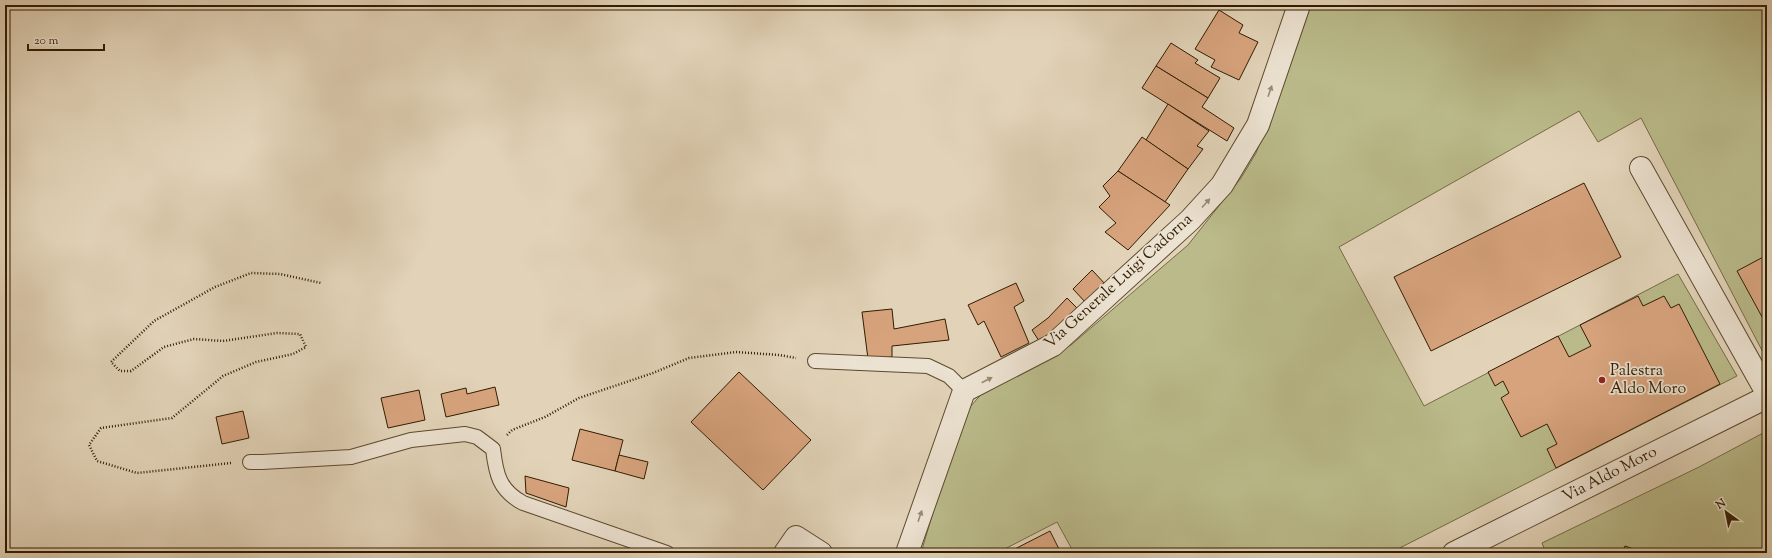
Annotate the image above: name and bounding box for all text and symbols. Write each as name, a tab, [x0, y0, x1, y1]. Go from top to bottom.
scale bar	[28, 26, 104, 52]
text: 20 m	[34, 32, 59, 50]
one-way arrow	[1267, 84, 1273, 96]
one-way arrow	[1201, 198, 1211, 208]
street label: Via Generale Luigi Cadorna	[1040, 209, 1199, 355]
place label: Palestra Aldo Moro	[1610, 360, 1687, 401]
marker: Palestra Aldo Moro	[1597, 375, 1607, 385]
one-way arrow	[981, 376, 992, 383]
street label: Via Aldo Moro	[1559, 441, 1662, 509]
north arrow	[1706, 492, 1746, 532]
text: N	[1712, 495, 1729, 514]
one-way arrow	[917, 510, 923, 522]

